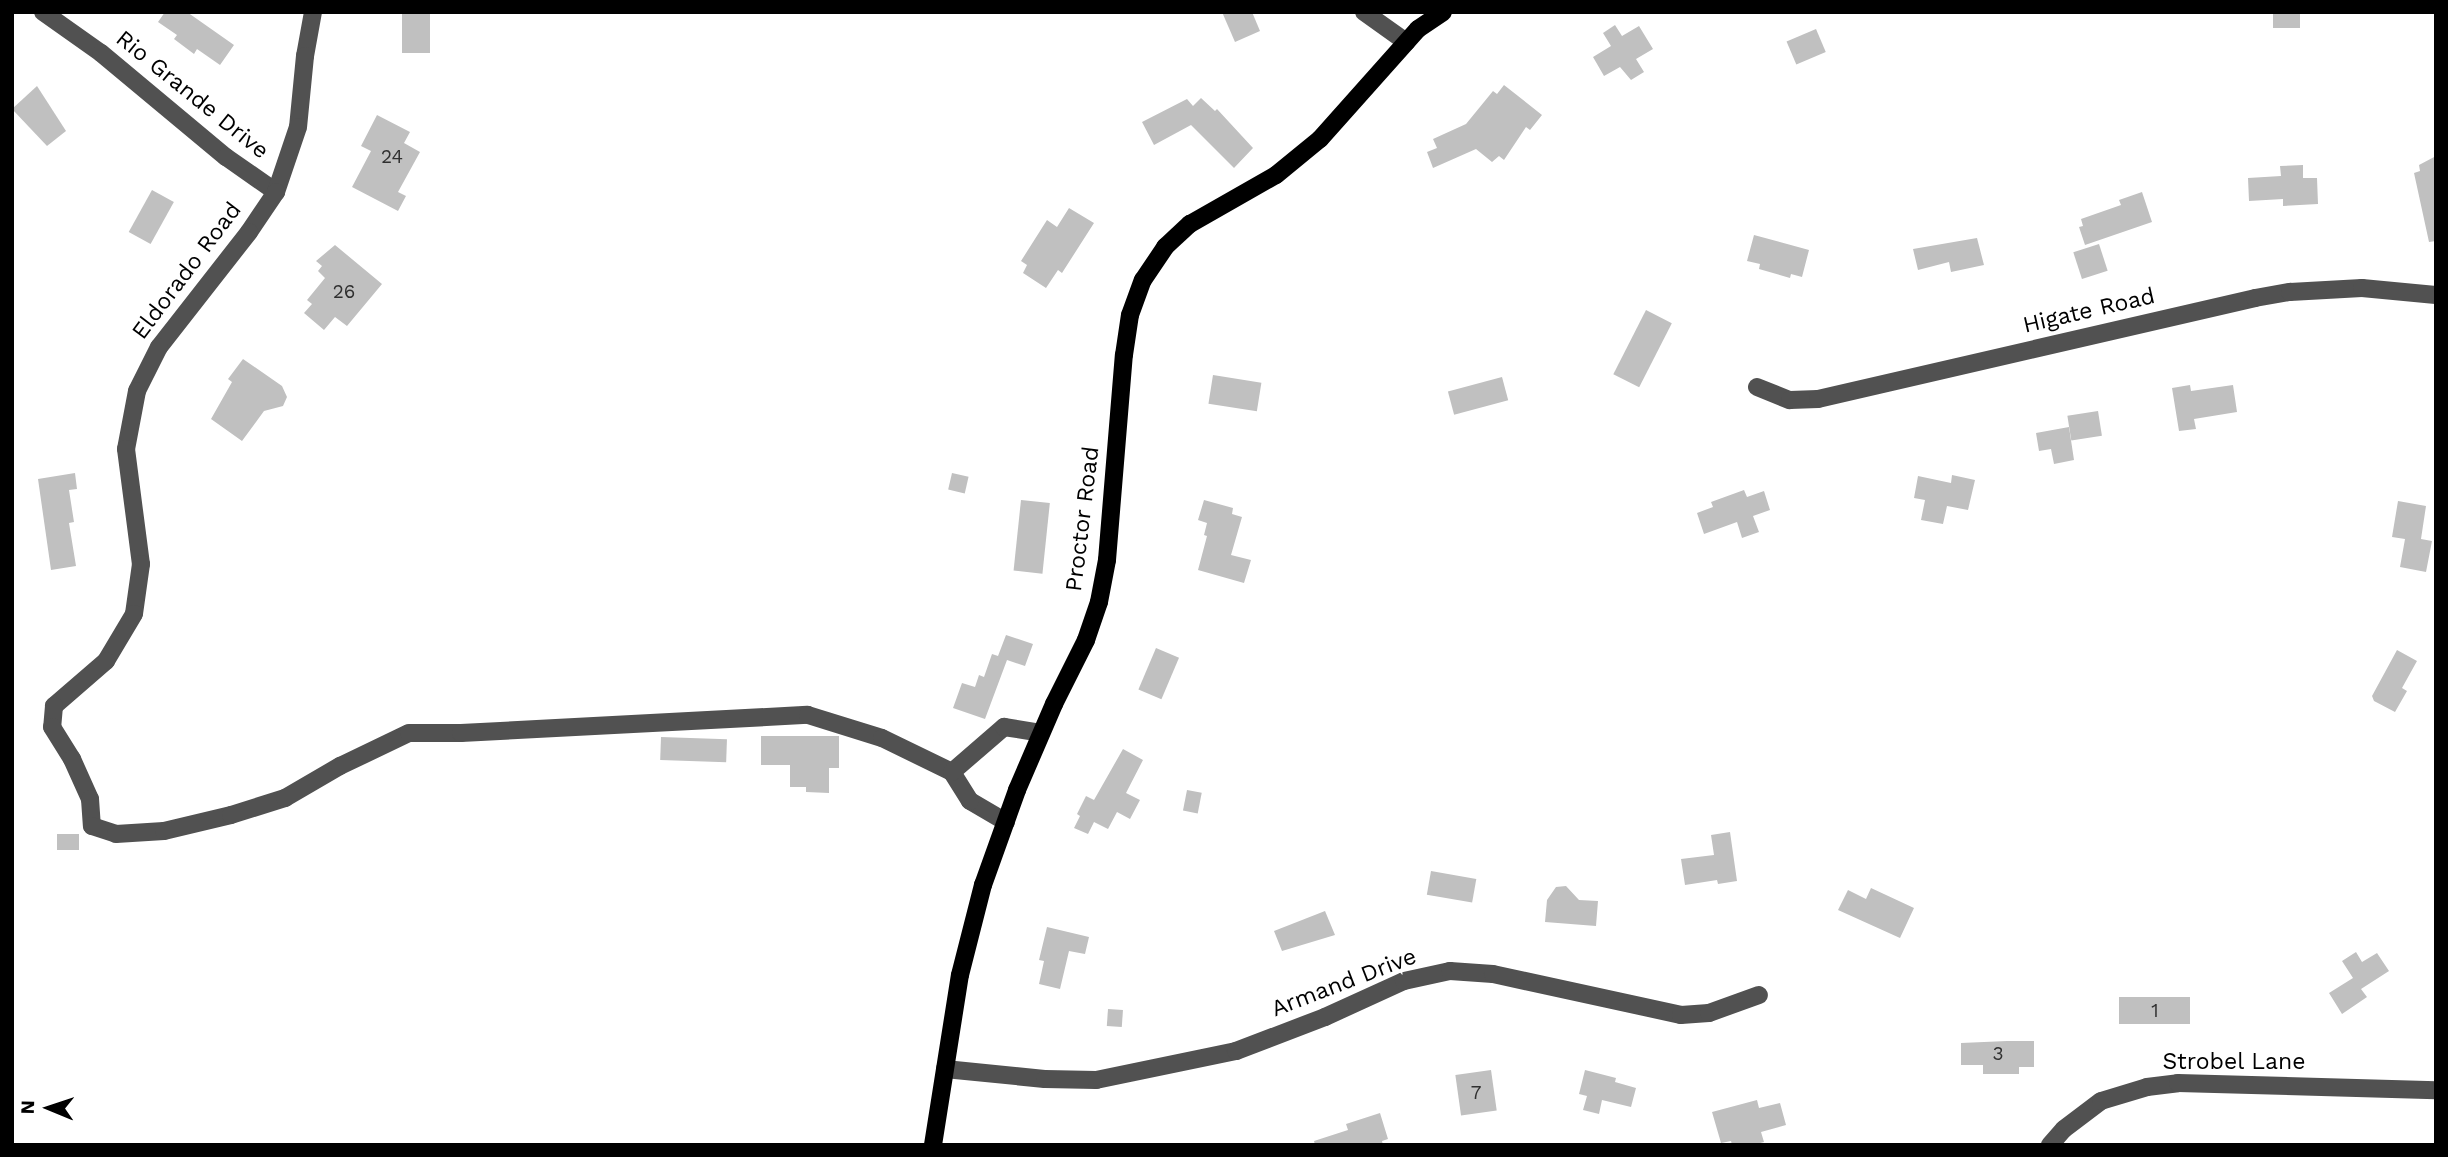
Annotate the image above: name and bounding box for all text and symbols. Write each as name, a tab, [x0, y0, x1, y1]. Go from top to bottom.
street label: Rio Grande Drive	[110, 25, 274, 165]
house number: 24	[381, 146, 403, 168]
street label: Eldorado Road	[127, 197, 247, 345]
house number: 26	[333, 281, 355, 303]
street label: Higate Road	[2020, 282, 2158, 340]
street label: Proctor Road	[1060, 445, 1106, 593]
street label: Armand Drive	[1268, 943, 1420, 1023]
house number: 1	[2151, 1000, 2159, 1022]
house number: 3	[1992, 1043, 2004, 1065]
street label: Strobel Lane	[2162, 1048, 2306, 1076]
north arrow	[14, 1073, 84, 1143]
house number: 7	[1471, 1082, 1481, 1104]
text: N	[16, 1100, 39, 1115]

